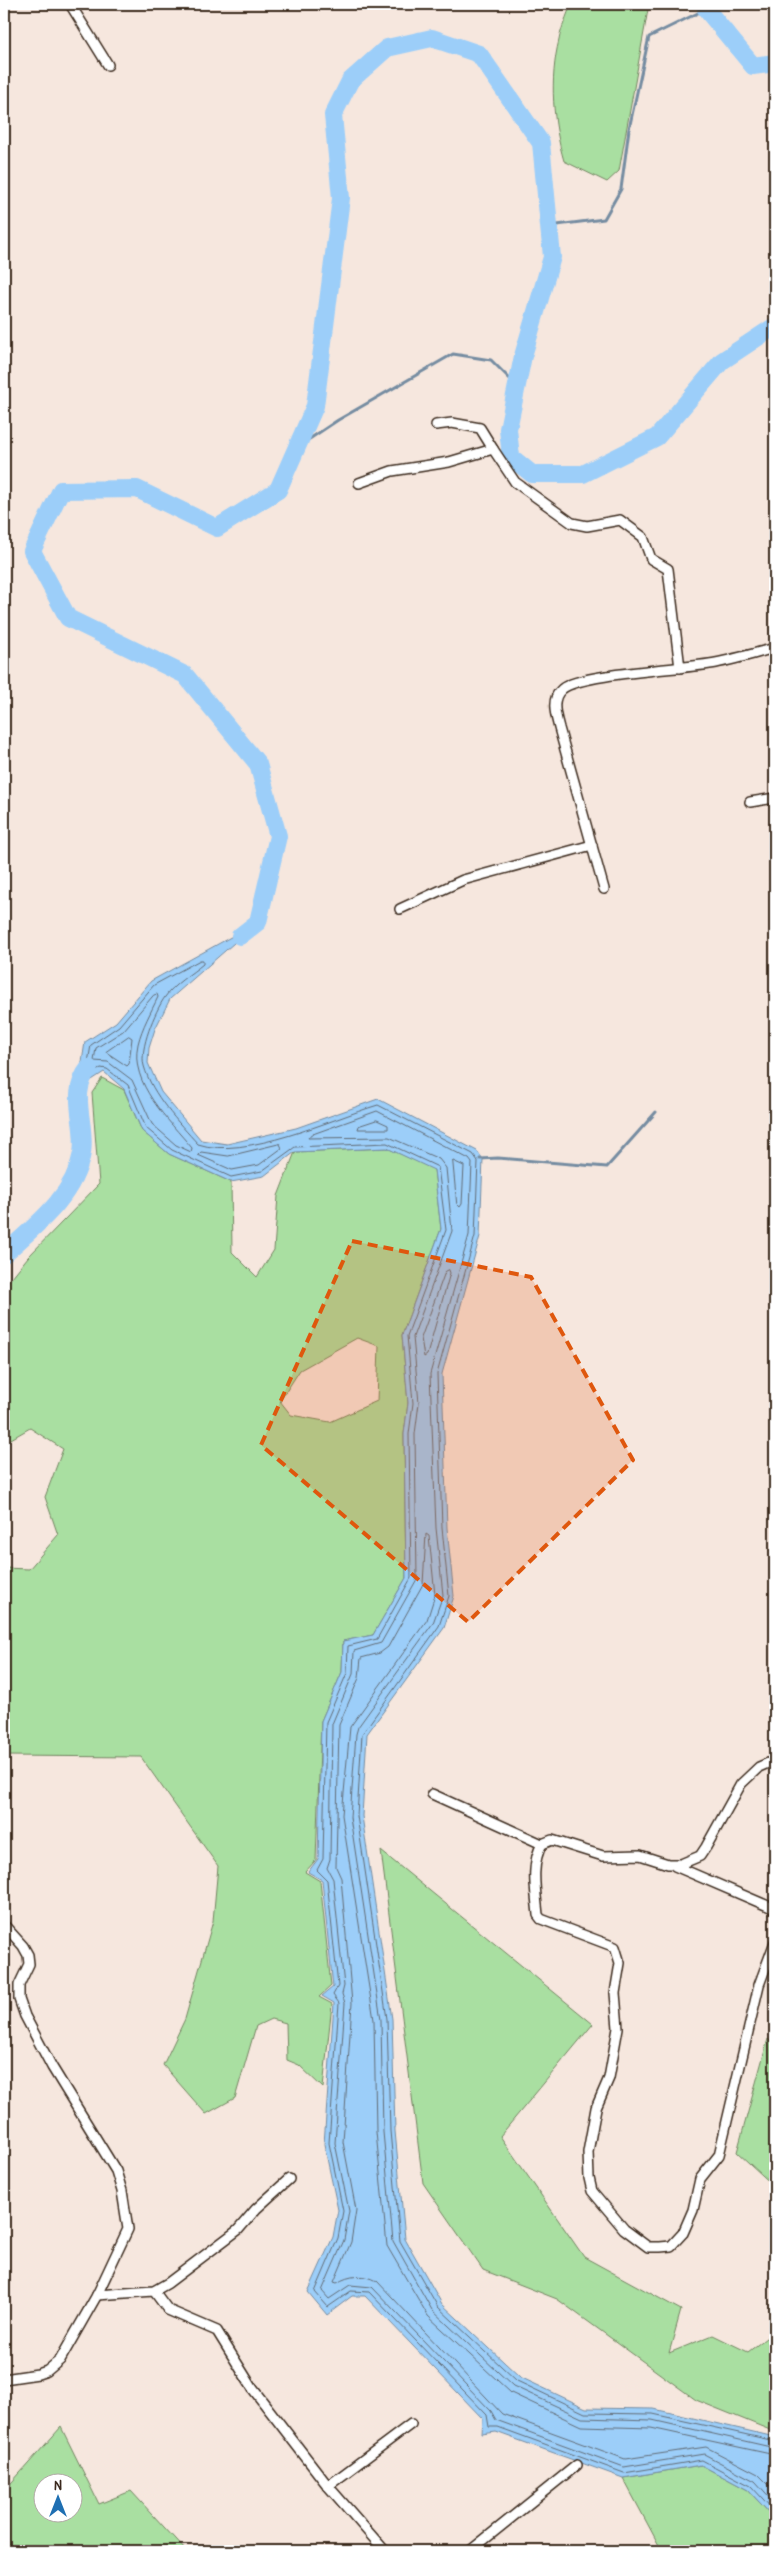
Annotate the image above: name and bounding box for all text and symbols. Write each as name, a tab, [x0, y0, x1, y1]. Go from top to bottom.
north arrow	[32, 2472, 82, 2522]
text: N	[54, 2475, 62, 2494]

